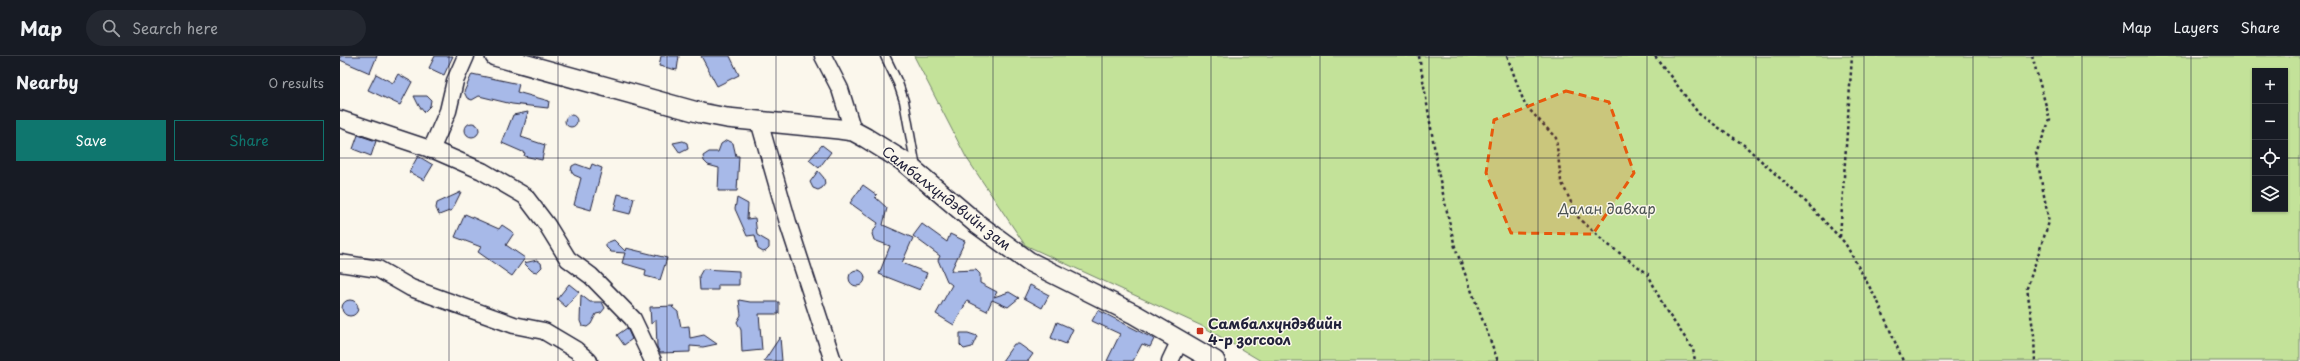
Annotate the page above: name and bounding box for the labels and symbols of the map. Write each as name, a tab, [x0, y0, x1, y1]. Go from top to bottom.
street label: Самбалхүндэвийн зам	[878, 141, 1016, 255]
park label: Далан давхар	[1557, 198, 1656, 219]
place label: Самбалхүндэвийн 4-р зогсоол	[1208, 313, 1342, 350]
marker: Самбалхүндэвийн 4-р зогсоол	[1195, 326, 1205, 336]

